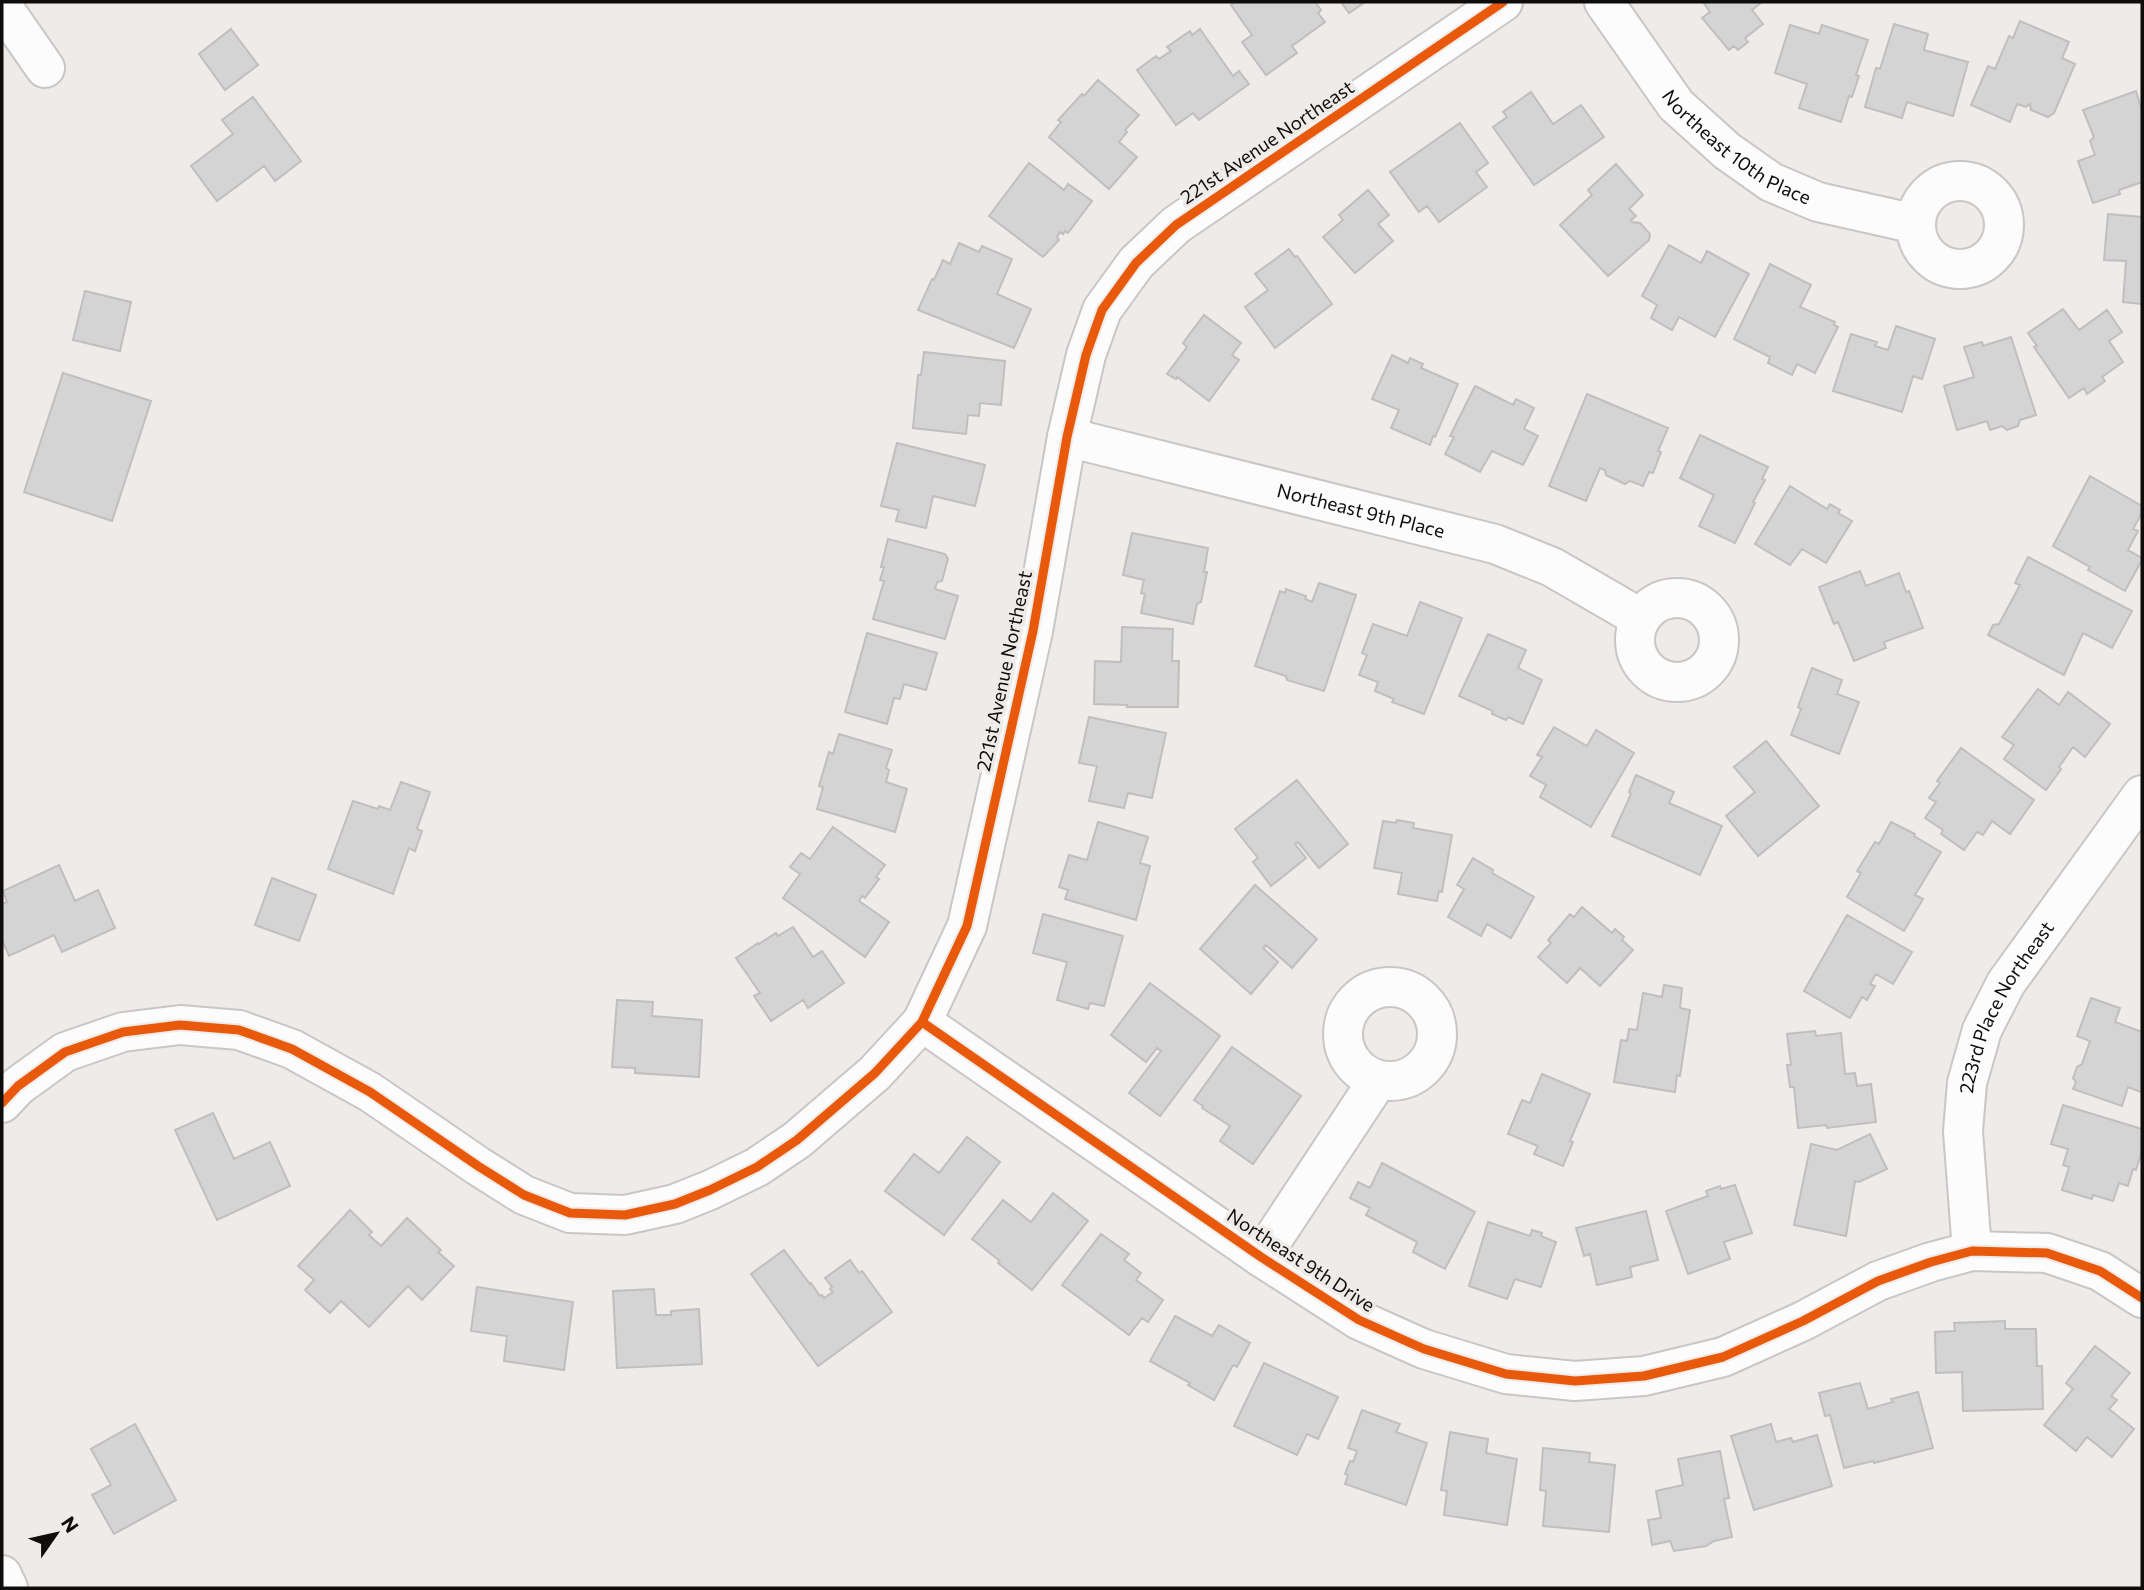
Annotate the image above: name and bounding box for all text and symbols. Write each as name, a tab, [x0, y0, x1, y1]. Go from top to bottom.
street label: 221st Avenue Northeast	[1176, 75, 1358, 208]
street label: Northeast 10th Place	[1658, 85, 1815, 209]
street label: Northeast 9th Place	[1275, 478, 1447, 542]
street label: 221st Avenue Northeast	[971, 568, 1036, 773]
street label: 223rd Place Northeast	[1954, 916, 2058, 1094]
street label: Northeast 9th Drive	[1223, 1203, 1380, 1316]
north arrow	[21, 1499, 91, 1569]
text: N	[57, 1512, 84, 1537]

